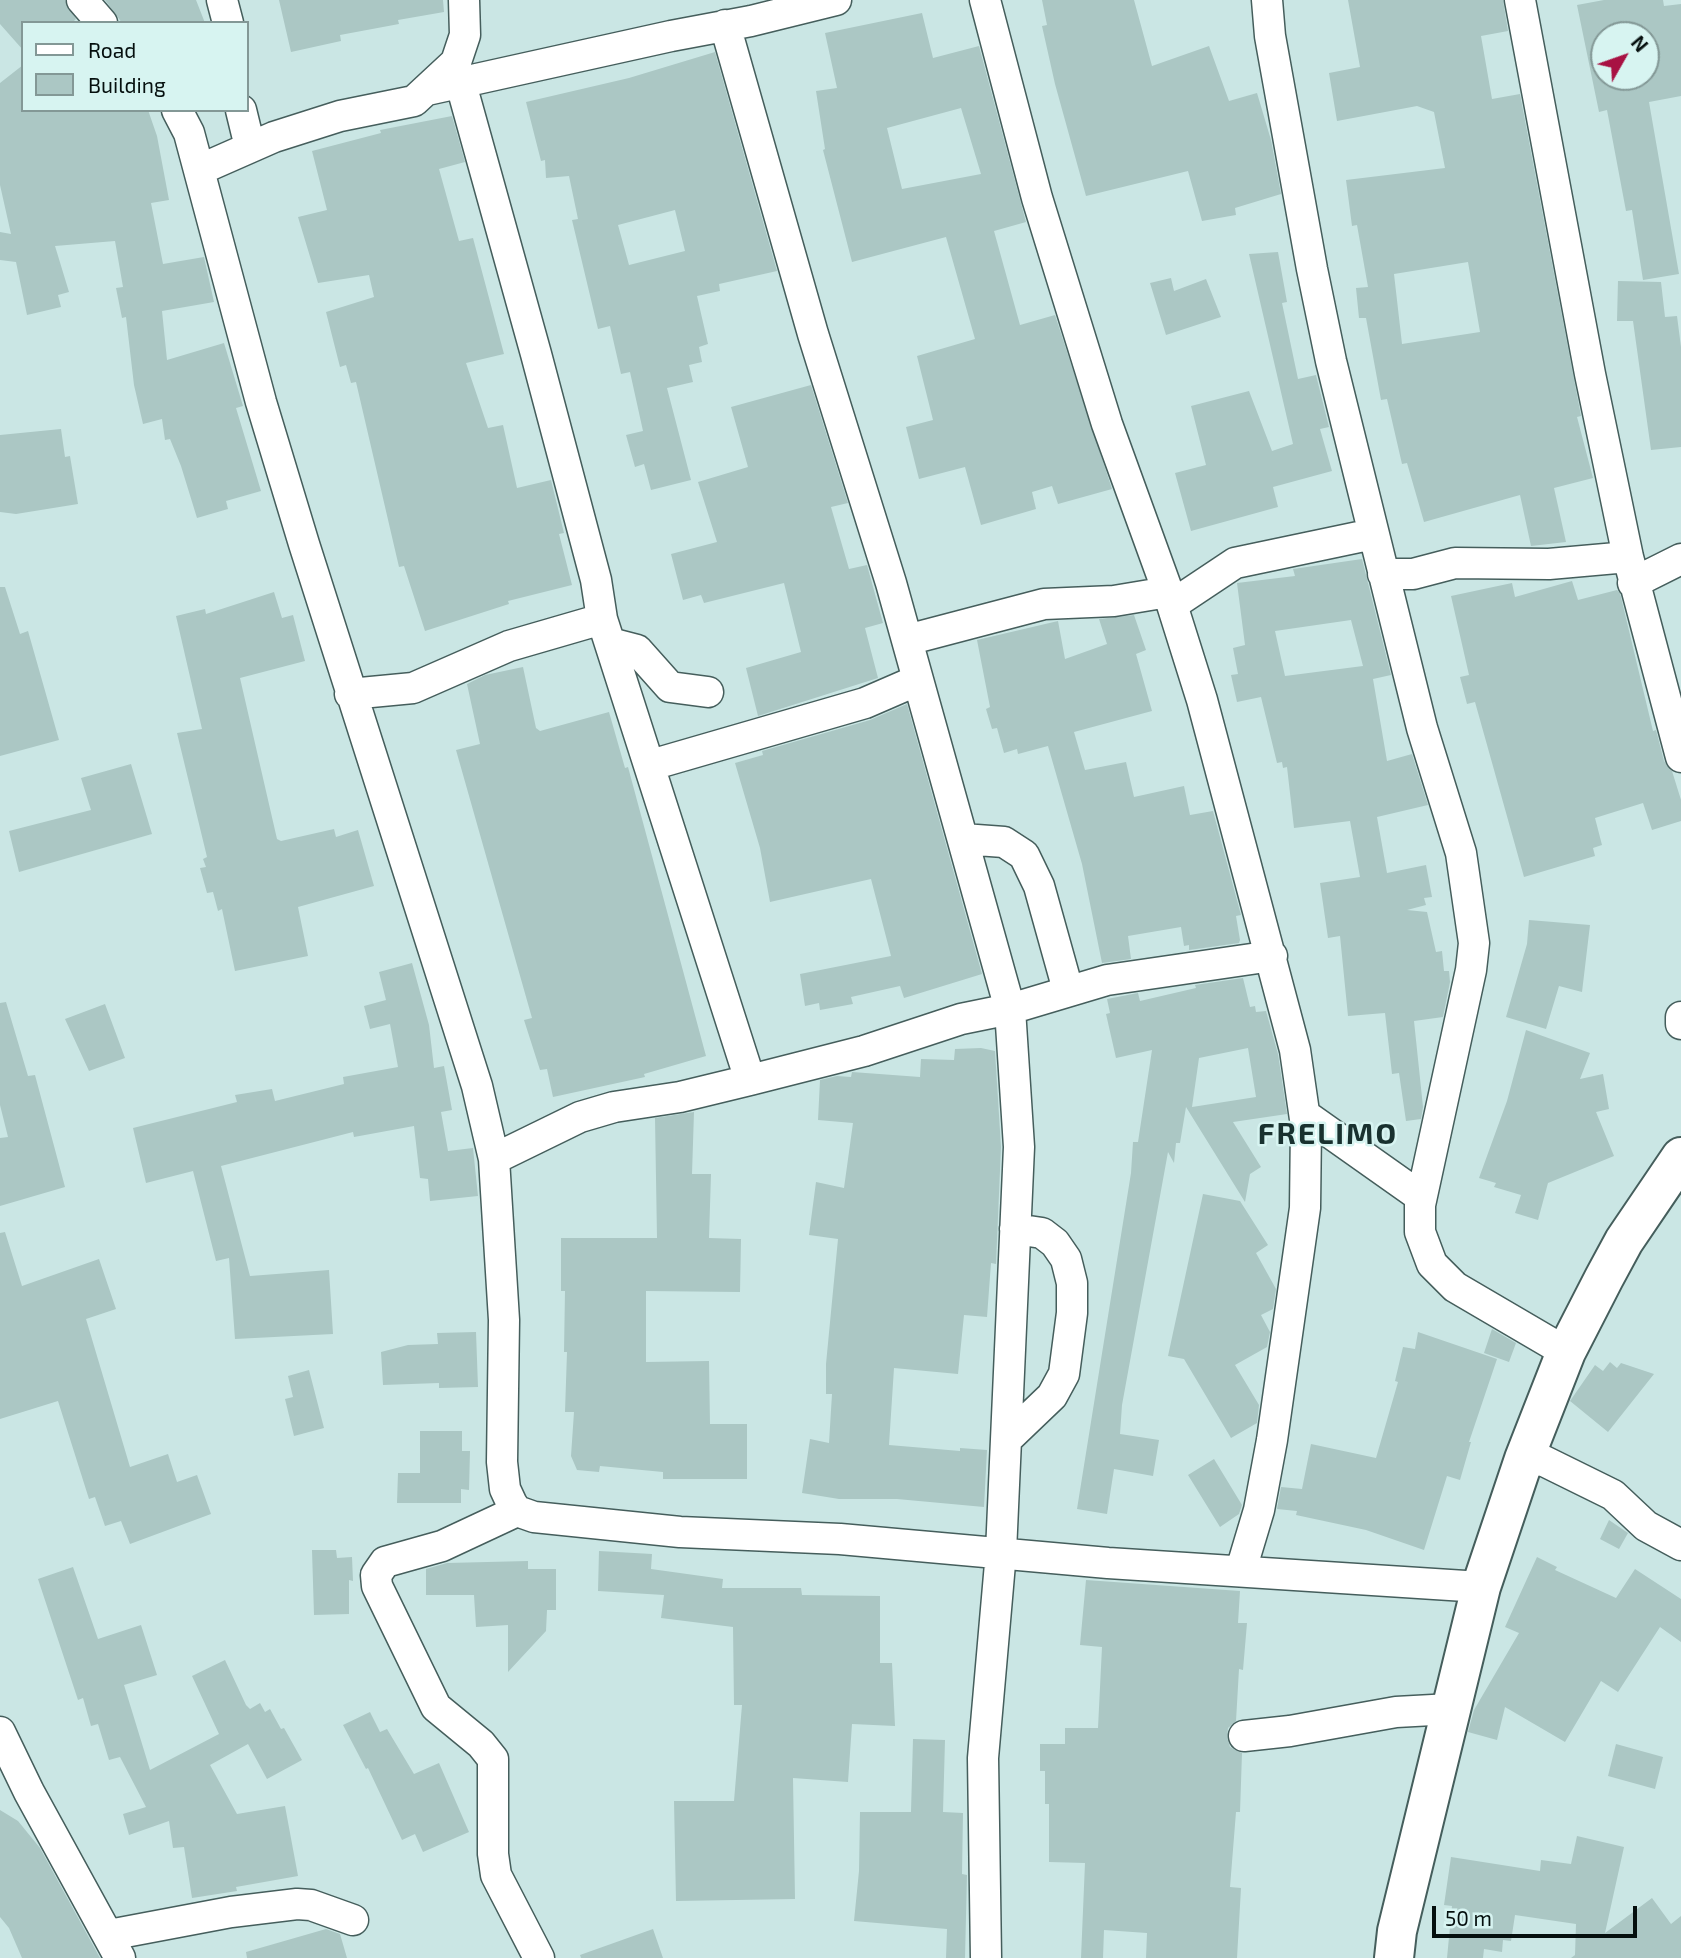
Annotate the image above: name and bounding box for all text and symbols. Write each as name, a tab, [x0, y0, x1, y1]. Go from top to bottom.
legend	[21, 21, 248, 112]
north arrow	[1590, 21, 1660, 91]
text: N	[1627, 31, 1653, 56]
text: Road	[88, 37, 136, 62]
text: Building	[88, 72, 166, 97]
district label: FRELIMO	[1259, 1116, 1397, 1152]
scale bar	[1436, 1892, 1641, 1936]
text: 50 m	[1445, 1905, 1492, 1930]

